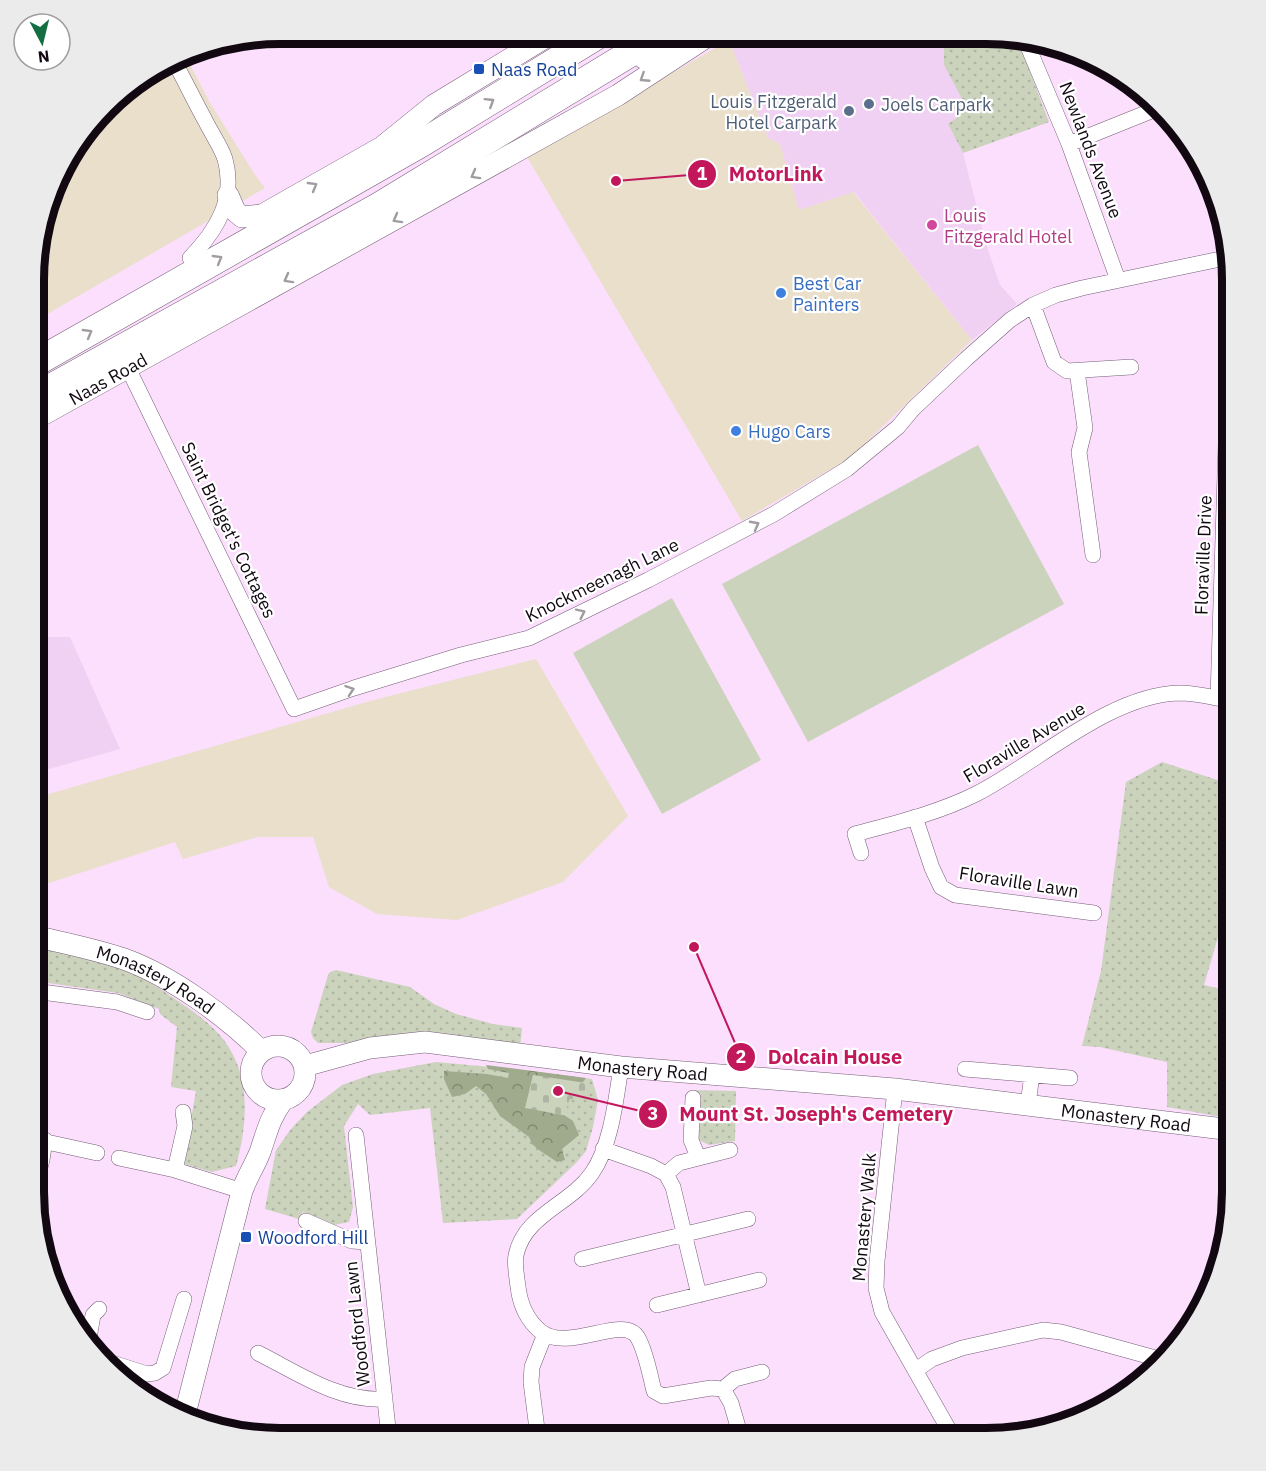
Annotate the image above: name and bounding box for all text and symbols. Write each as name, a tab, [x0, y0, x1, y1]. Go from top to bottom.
north arrow	[12, 12, 72, 72]
text: N	[37, 46, 51, 68]
place label: Naas Road	[491, 58, 577, 81]
marker: Naas Road	[472, 62, 486, 76]
one-way arrow	[640, 70, 650, 82]
street label: Newlands Avenue	[1054, 78, 1128, 222]
place label: Louis Fitzgerald Hotel Carpark	[710, 90, 838, 134]
place label: Joels Carpark	[881, 93, 992, 116]
one-way arrow	[484, 97, 494, 109]
marker: Joels Carpark	[862, 97, 876, 111]
marker: Louis Fitzgerald Hotel Carpark	[842, 104, 856, 118]
callout: MotorLink	[687, 155, 835, 193]
text: MotorLink	[729, 160, 824, 187]
text: 1	[697, 162, 708, 185]
one-way arrow	[471, 168, 481, 179]
one-way arrow	[307, 182, 317, 194]
place label: Louis Fitzgerald Hotel	[944, 204, 1072, 248]
one-way arrow	[392, 212, 403, 223]
marker: Louis Fitzgerald Hotel	[925, 218, 939, 232]
one-way arrow	[212, 255, 222, 266]
one-way arrow	[284, 272, 294, 283]
place label: Best Car Painters	[793, 272, 862, 316]
marker: Best Car Painters	[774, 286, 788, 300]
one-way arrow	[82, 329, 92, 340]
street label: Naas Road	[64, 348, 151, 410]
place label: Hugo Cars	[748, 420, 831, 443]
marker: Hugo Cars	[729, 424, 743, 438]
street label: Saint Bridget's Cottages	[176, 438, 282, 622]
street label: Floraville Drive	[1189, 495, 1217, 615]
one-way arrow	[749, 520, 760, 532]
street label: Knockmeenagh Lane	[521, 533, 683, 627]
one-way arrow	[575, 608, 586, 620]
one-way arrow	[344, 684, 355, 697]
street label: Floraville Avenue	[959, 696, 1089, 787]
street label: Floraville Lawn	[958, 861, 1080, 903]
street label: Monastery Road	[94, 940, 220, 1019]
callout: Dolcain House	[726, 1038, 914, 1076]
text: Dolcain House	[768, 1043, 902, 1070]
text: 2	[736, 1045, 746, 1068]
street label: Monastery Road	[576, 1050, 709, 1085]
callout: Mount St. Joseph's Cemetery	[638, 1095, 965, 1133]
street label: Monastery Road	[1060, 1098, 1192, 1136]
text: Mount St. Joseph's Cemetery	[679, 1100, 953, 1127]
text: 3	[648, 1102, 658, 1125]
street label: Monastery Walk	[847, 1151, 881, 1282]
place label: Woodford Hill	[258, 1226, 368, 1249]
marker: Woodford Hill	[239, 1230, 253, 1244]
street label: Woodford Lawn	[339, 1260, 375, 1388]

